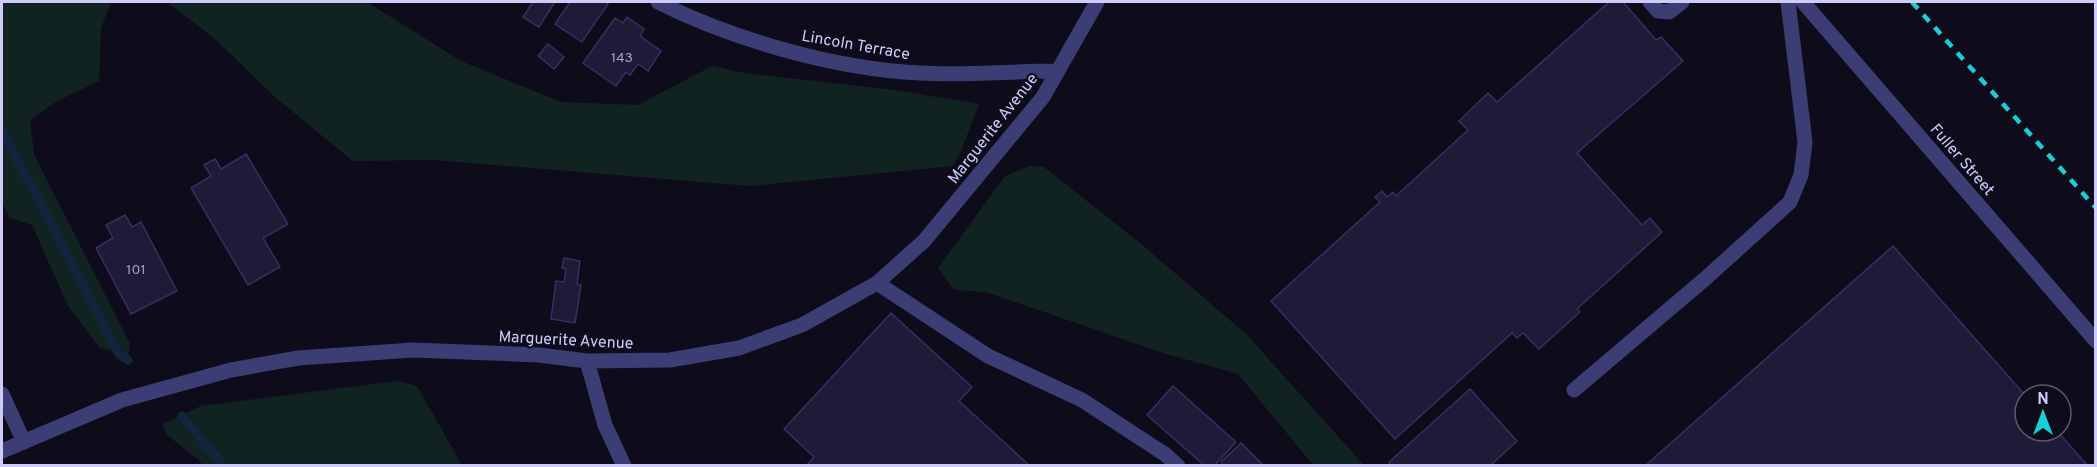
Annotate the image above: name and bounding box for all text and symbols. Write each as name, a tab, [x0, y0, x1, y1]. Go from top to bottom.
street label: Lincoln Terrace	[800, 27, 911, 65]
house number: 143	[611, 50, 633, 67]
street label: Marguerite Avenue	[944, 70, 1043, 189]
street label: Fuller Street	[1925, 120, 1998, 200]
house number: 101	[126, 262, 146, 279]
street label: Marguerite Avenue	[498, 327, 634, 355]
north arrow	[2013, 383, 2073, 443]
text: N	[2037, 390, 2049, 410]

